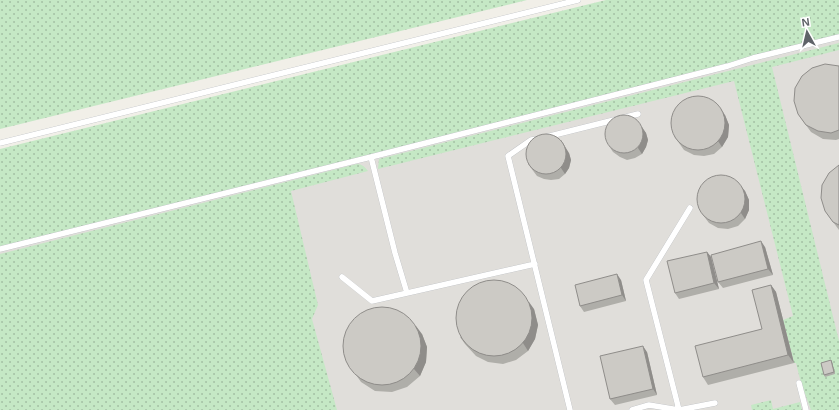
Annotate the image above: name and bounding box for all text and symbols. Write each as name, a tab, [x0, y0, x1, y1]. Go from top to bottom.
north arrow	[787, 12, 827, 52]
text: N	[801, 16, 810, 29]

